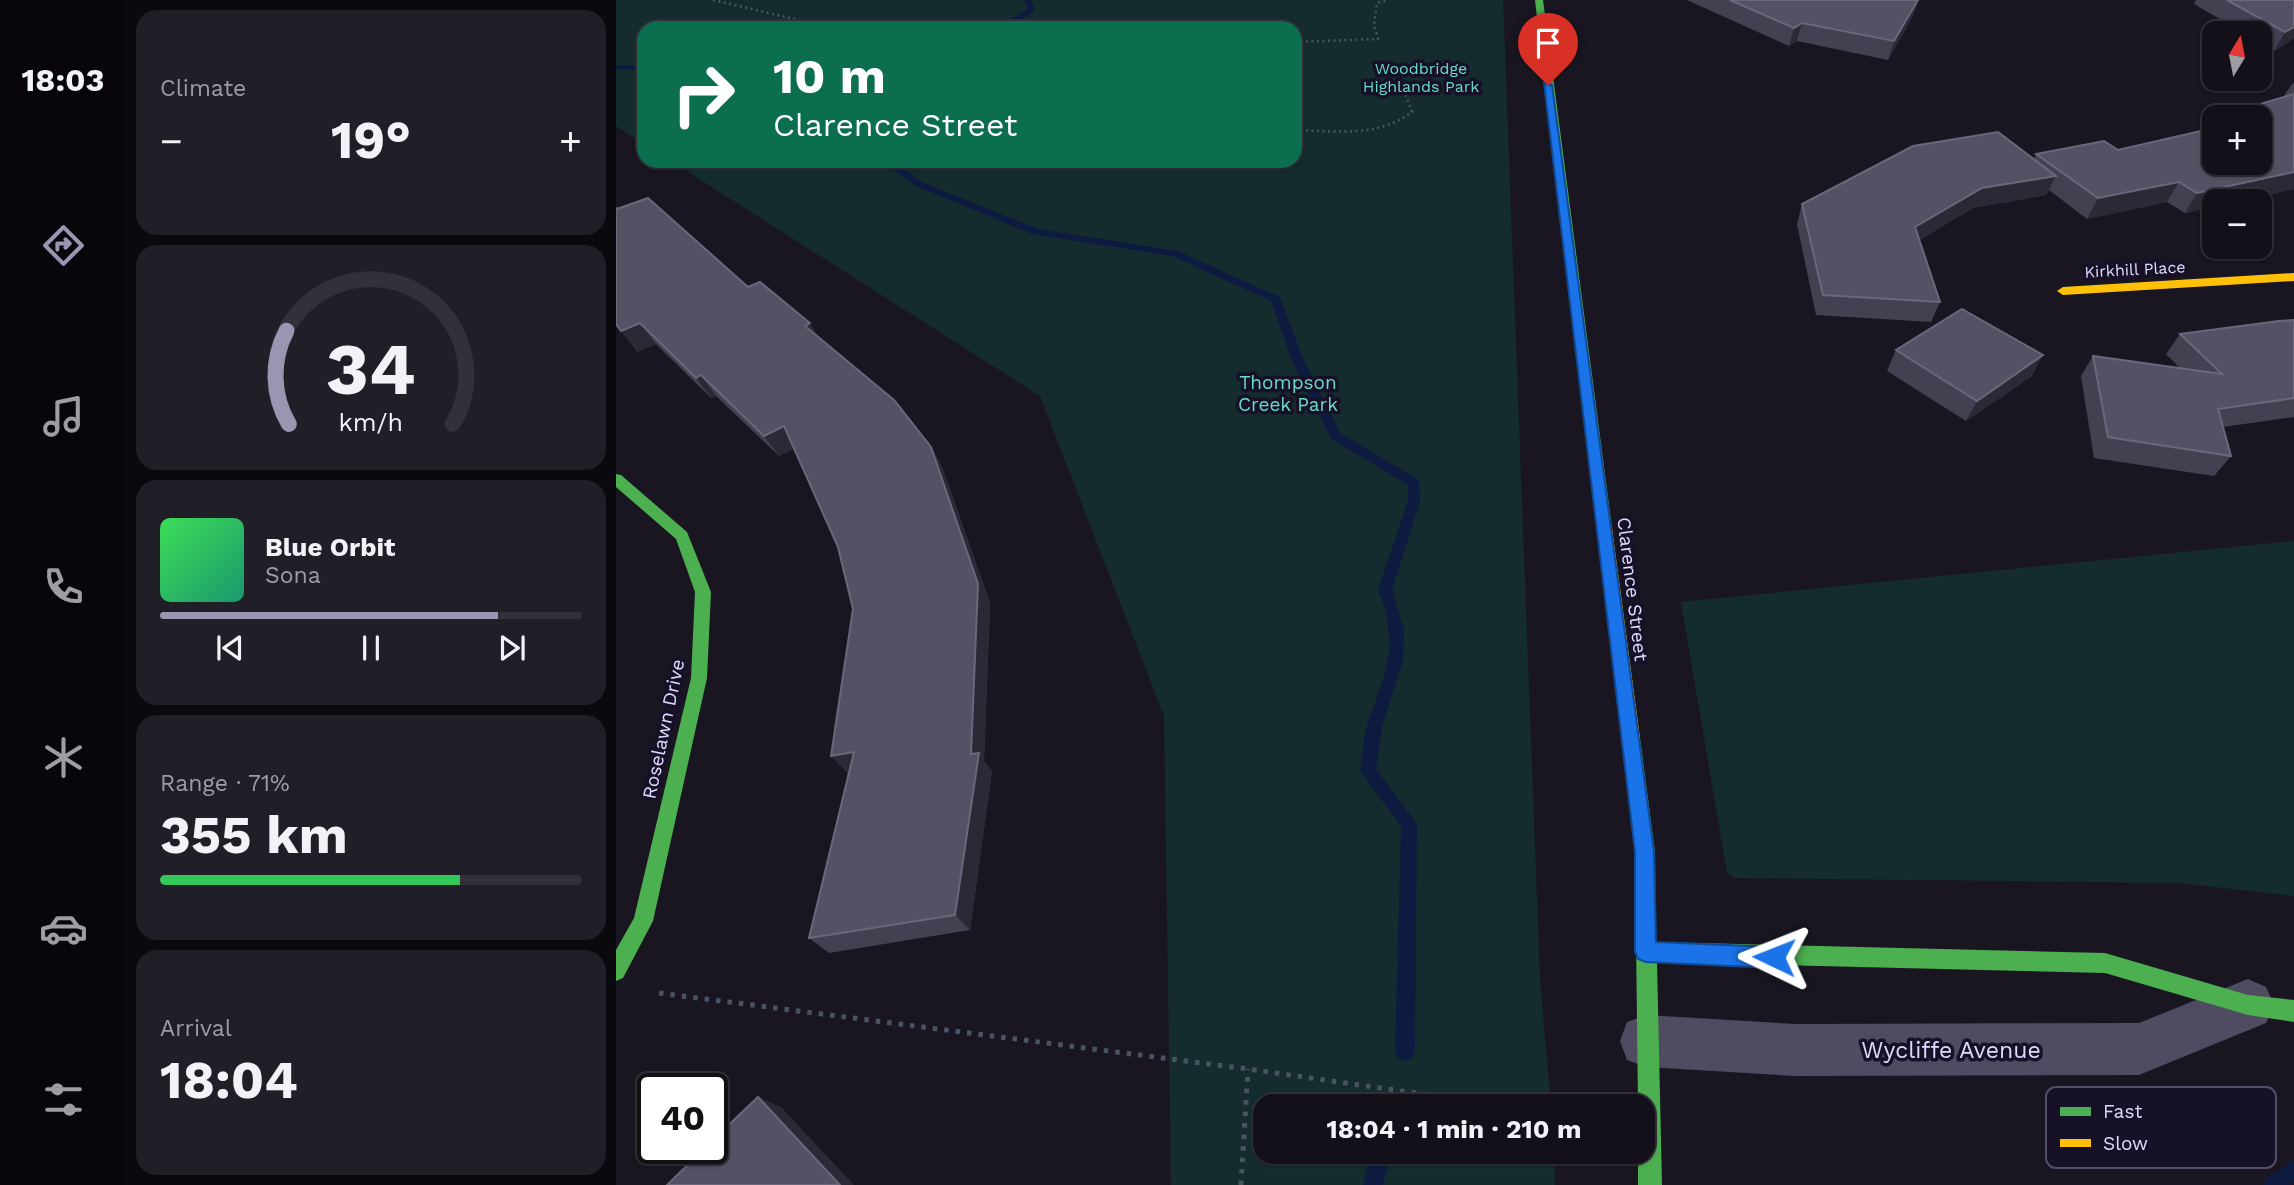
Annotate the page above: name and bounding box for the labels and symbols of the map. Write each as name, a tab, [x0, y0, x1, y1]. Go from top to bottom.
pin	[1518, 13, 1578, 85]
north arrow	[2202, 21, 2272, 91]
park label: Woodbridge Highlands Park	[1363, 59, 1479, 96]
street label: Kirkhill Place	[2084, 257, 2186, 282]
park label: Thompson Creek Park	[1238, 371, 1338, 416]
street label: Clarence Street	[1612, 516, 1653, 662]
street label: Roselawn Drive	[637, 657, 690, 801]
position arrow	[1737, 920, 1811, 994]
street label: Wycliffe Avenue	[1861, 1037, 2041, 1064]
speed limit sign: 40	[637, 1073, 728, 1164]
legend	[2046, 1087, 2276, 1168]
text: Fast	[2103, 1100, 2142, 1123]
text: Slow	[2103, 1132, 2148, 1155]

